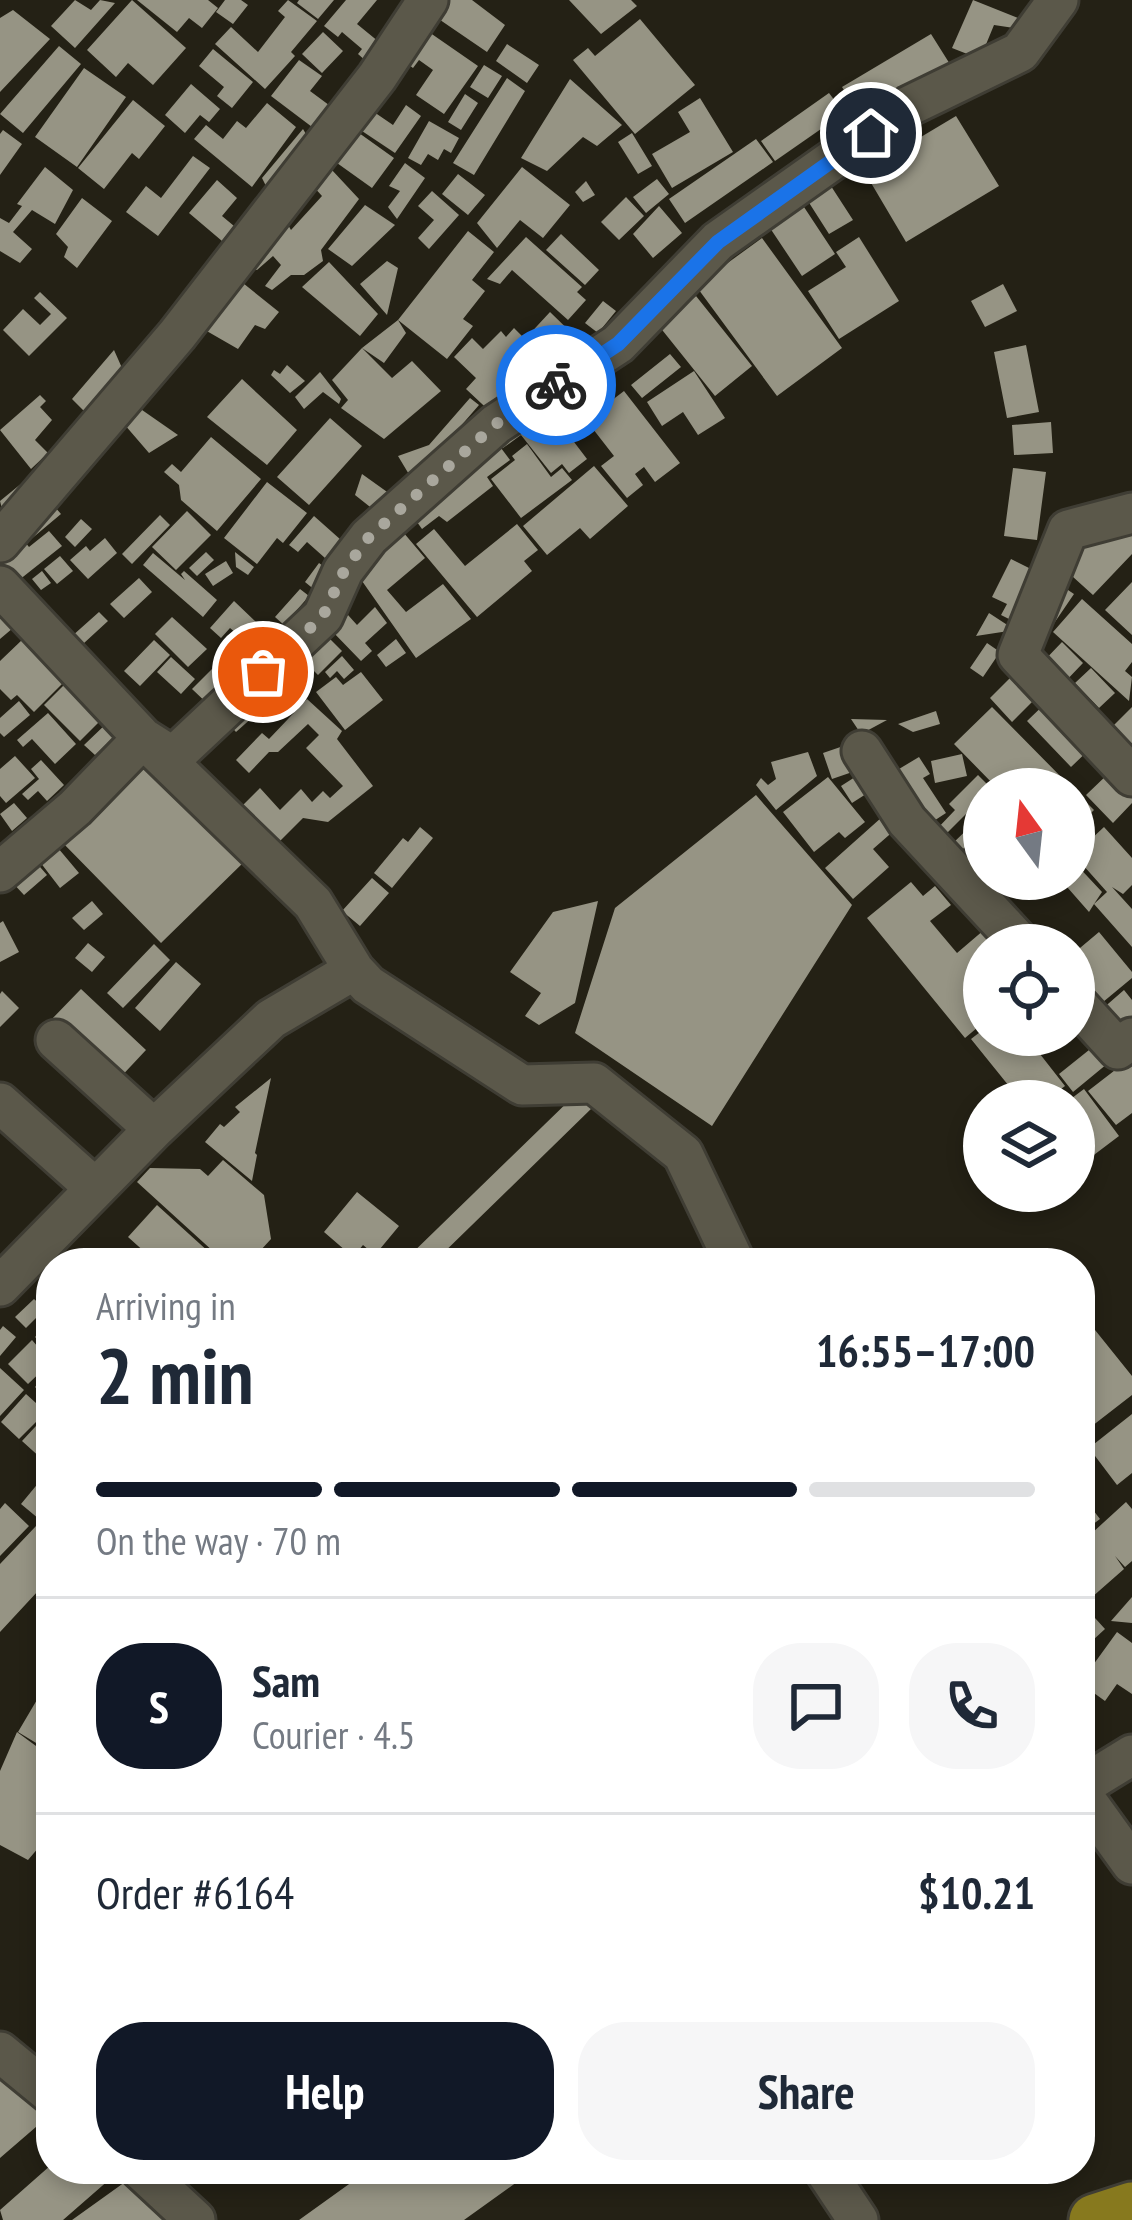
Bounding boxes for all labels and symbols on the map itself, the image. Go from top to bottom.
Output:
pin [820,82,922,184]
courier [496,325,616,445]
pin [212,621,314,723]
north arrow [963,768,1095,900]

